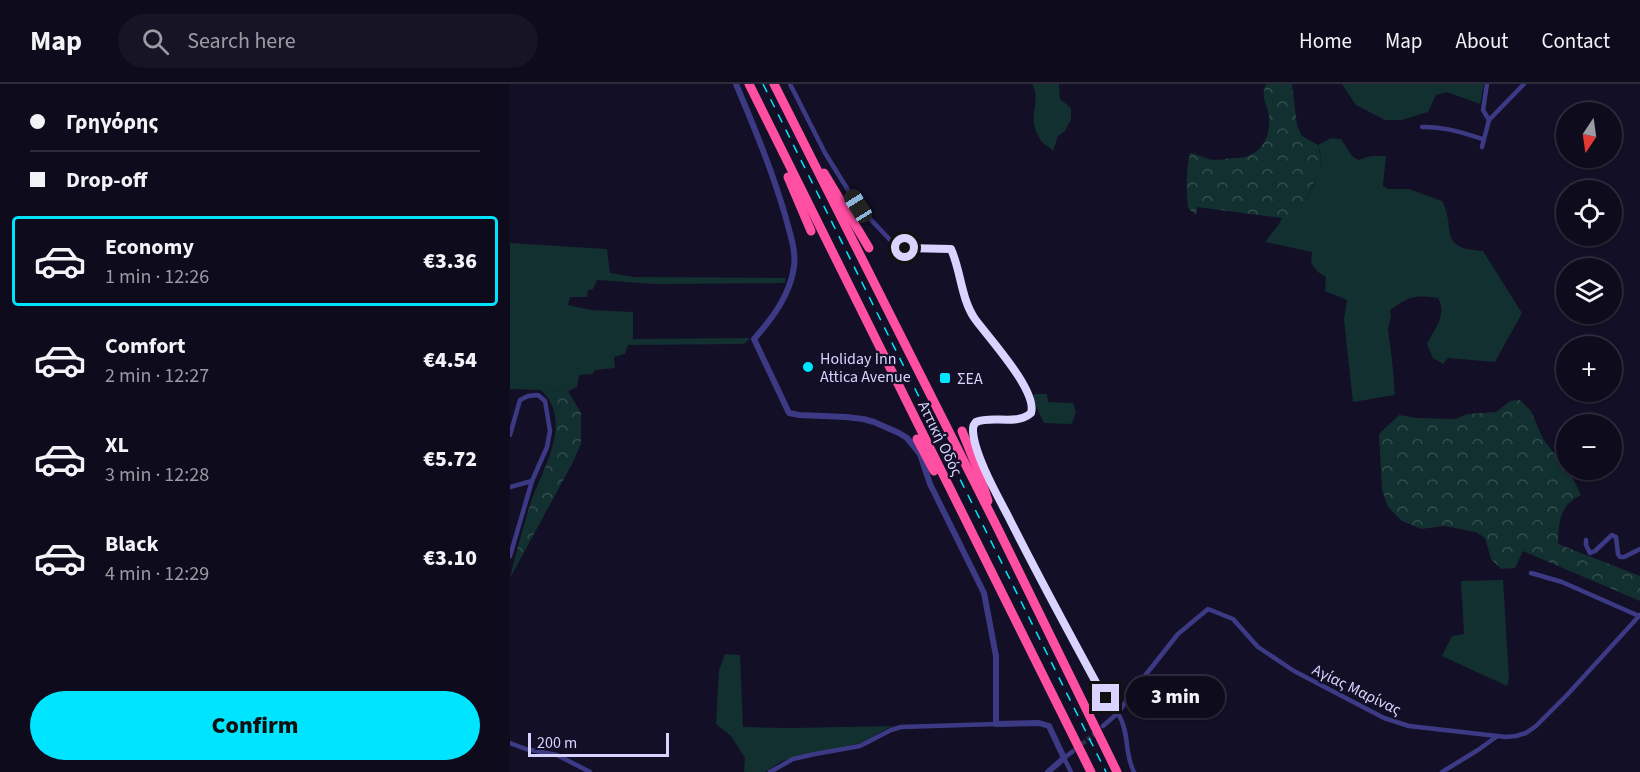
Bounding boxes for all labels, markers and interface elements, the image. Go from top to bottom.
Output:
search box [118,14,538,68]
text: Map [30,21,82,61]
icon: search [139,25,172,58]
text: Search here [187,25,296,57]
text: Home [1299,26,1352,56]
text: Map [1385,26,1423,56]
text: About [1456,26,1508,56]
text: Contact [1541,26,1610,56]
north arrow [1556,102,1622,168]
map controls [1556,102,1622,480]
text: Γρηγόρης [66,106,158,138]
text: Drop-off [66,164,147,196]
button: locate [1556,180,1622,246]
car [841,186,875,226]
text: Economy [105,231,194,263]
icon: car [33,234,87,288]
route start [891,234,918,261]
text: €3.36 [423,245,477,277]
button: layers [1556,258,1622,324]
text: 1 min · 12:26 [105,263,209,291]
text: Comfort [105,330,186,362]
icon: car [33,333,87,387]
button: + [1556,336,1622,402]
text: €4.54 [423,344,477,376]
place label: Holiday Inn Attica Avenue [820,348,911,388]
marker: Holiday Inn Attica Avenue [801,360,815,374]
text: 2 min · 12:27 [105,362,209,390]
place label: ΣΕΑ [957,368,983,390]
marker: ΣΕΑ [938,371,952,385]
street label: Αττική Οδός [912,397,968,480]
button: − [1556,414,1622,480]
text: XL [105,429,129,461]
icon: car [33,432,87,486]
text: €5.72 [423,443,477,475]
text: 3 min · 12:28 [105,461,209,489]
text: Black [105,528,159,560]
icon: car [33,531,87,585]
text: €3.10 [423,542,477,574]
text: 4 min · 12:29 [105,560,209,588]
street label: Αγίας Μαρίνας [1308,659,1405,721]
callout: 3 min [1127,677,1226,719]
text: 3 min [1151,683,1200,711]
route end [1092,684,1119,711]
button: Confirm [30,691,480,760]
scale bar [528,730,669,758]
text: 200 m [537,732,577,754]

